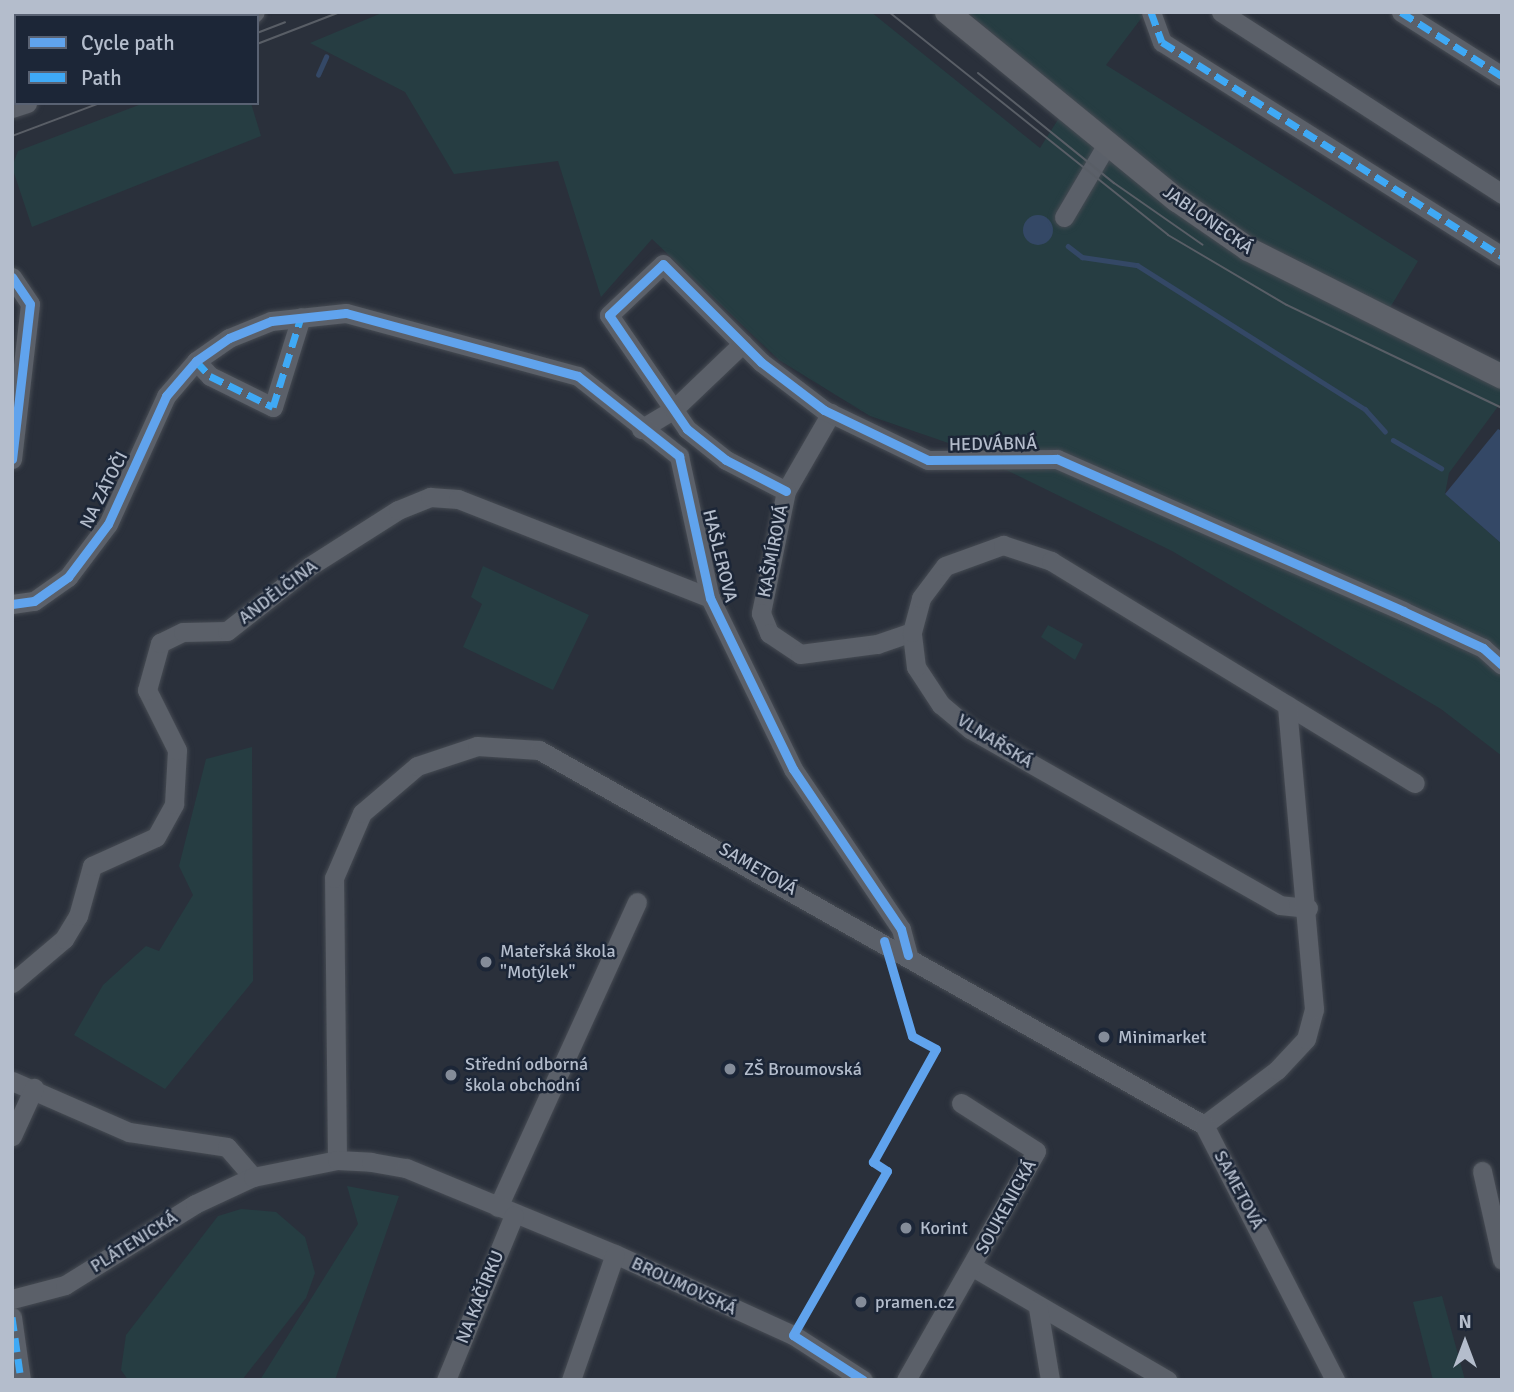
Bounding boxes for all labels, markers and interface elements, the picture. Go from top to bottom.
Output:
legend [14,14,259,105]
text: Cycle path [81,30,175,56]
text: Path [81,65,122,91]
street label: JABLONECKÁ [1159,181,1257,259]
street label: HEDVÁBNÁ [949,432,1037,456]
street label: NA ZÁTOČI [75,448,133,532]
street label: KAŠMÍROVÁ [753,503,793,599]
street label: HAŠLEROVA [698,507,742,605]
street label: ANDĚLČINA [234,555,322,629]
street label: VLNAŘSKÁ [953,709,1037,773]
street label: SAMETOVÁ [715,838,801,900]
place label: Mateřská škola "Motýlek" [500,941,616,984]
marker: Mateřská škola "Motýlek" [478,954,494,970]
place label: Minimarket [1118,1026,1206,1048]
marker: Minimarket [1096,1029,1112,1045]
place label: Střední odborná škola obchodní [465,1054,588,1096]
place label: ZŠ Broumovská [744,1058,862,1080]
marker: ZŠ Broumovská [722,1061,738,1077]
marker: Střední odborná škola obchodní [443,1067,459,1083]
street label: SAMETOVÁ [1209,1147,1269,1233]
street label: SOUKENICKÁ [971,1156,1041,1258]
street label: PLÁTENICKÁ [87,1207,181,1277]
place label: Korint [920,1217,968,1239]
marker: Korint [898,1220,914,1236]
street label: NA KAČÍRKU [452,1247,508,1347]
street label: BROUMOVSKÁ [628,1252,740,1320]
place label: pramen.cz [875,1291,955,1313]
marker: pramen.cz [853,1294,869,1310]
north arrow [1430,1308,1500,1378]
text: N [1458,1310,1472,1334]

